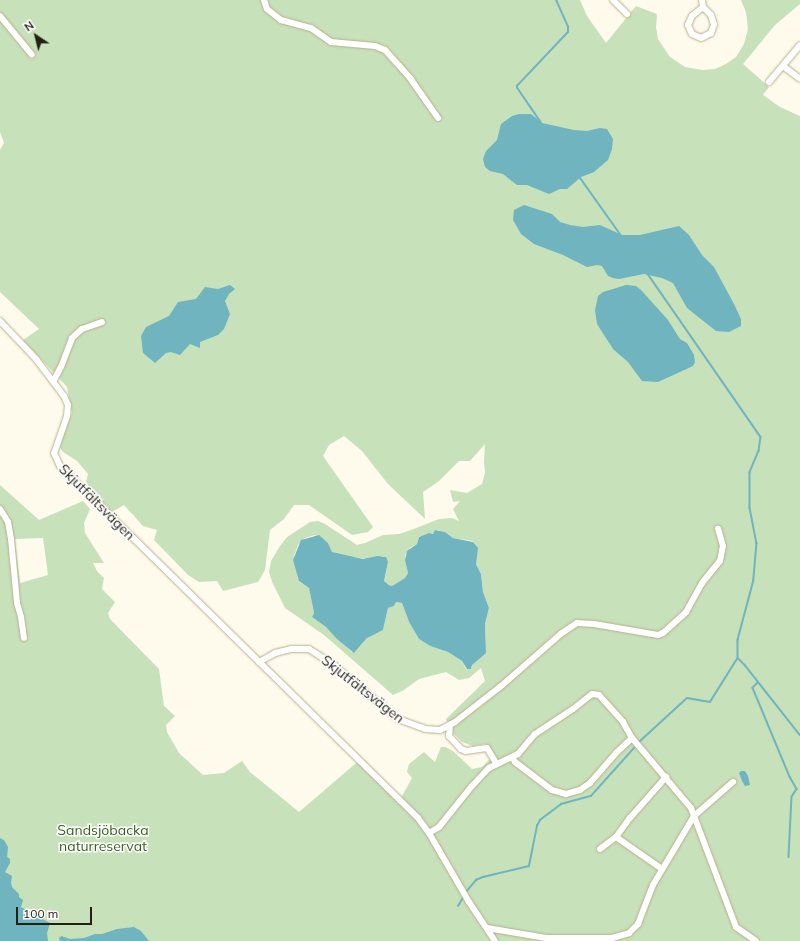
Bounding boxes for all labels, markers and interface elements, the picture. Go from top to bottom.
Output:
north arrow [16,16,56,56]
text: N [22,18,37,34]
street label: Skjutfältsvägen [56,461,138,543]
street label: Skjutfältsvägen [318,651,408,727]
park label: Sandsjöbacka naturreservat [57,822,149,854]
scale bar [18,899,94,925]
text: 100 m [23,906,58,921]

